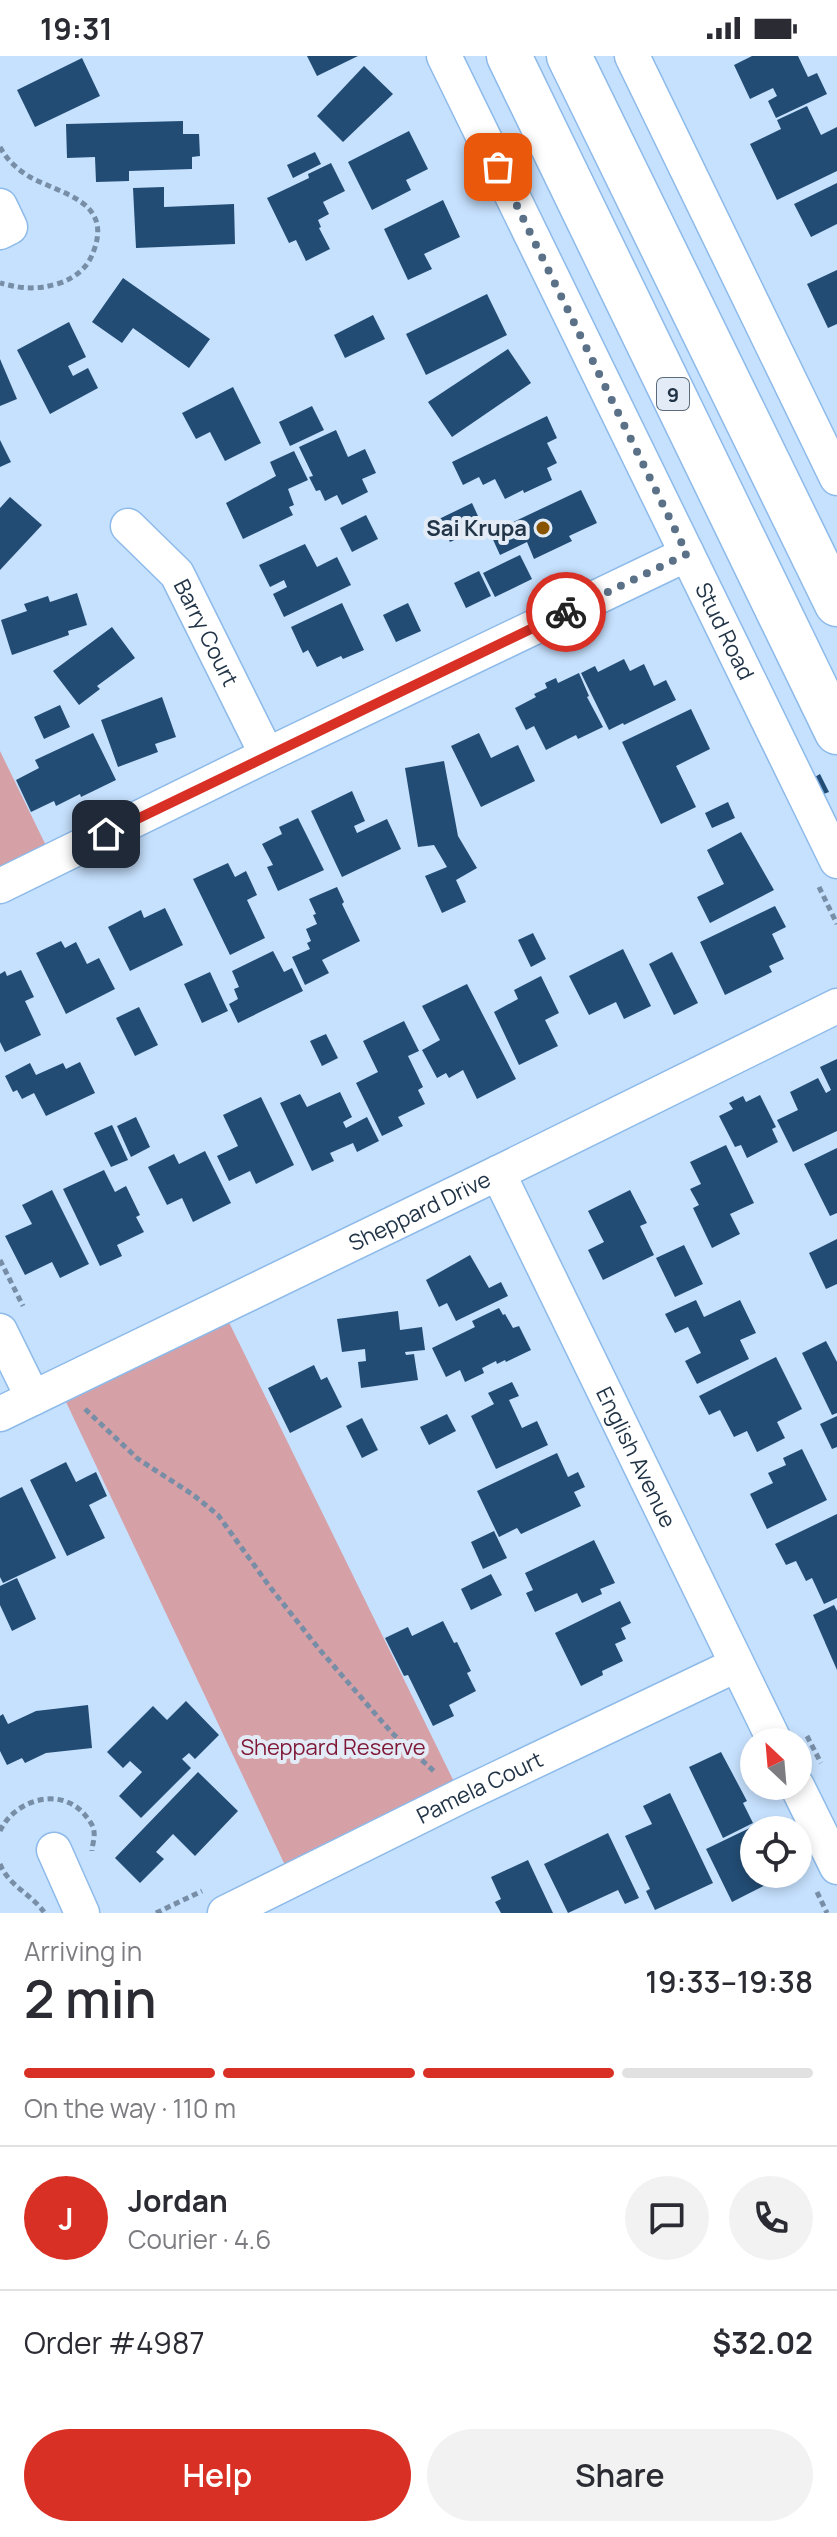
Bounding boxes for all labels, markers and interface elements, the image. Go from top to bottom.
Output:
text: 19:31 [40,8,113,49]
pin [464,133,532,201]
icon: bag [476,145,520,189]
road number: 9 [657,378,689,410]
place label: Sai Krupa [426,513,527,543]
marker: Sai Krupa [534,519,552,537]
courier [526,572,606,652]
street label: Barry Court [167,574,245,691]
street label: Stud Road [688,577,761,685]
icon: bike [544,590,588,634]
pin [72,800,140,868]
icon: home [84,812,128,856]
street label: Sheppard Drive [344,1164,495,1258]
street label: English Avenue [589,1382,683,1533]
north arrow [740,1728,812,1800]
map controls [740,1728,812,1888]
park label: Sheppard Reserve [240,1732,426,1762]
street label: Pamela Court [411,1744,548,1831]
button: locate [740,1816,812,1888]
text: Arriving in [24,1933,142,1969]
text: 19:33–19:38 [645,1961,813,2002]
text: 2 min [24,1963,157,2034]
text: On the way · 110 m [24,2090,236,2126]
button: chat [625,2176,709,2260]
button: phone [729,2176,813,2260]
text: Jordan [128,2180,228,2221]
text: J [58,2198,74,2239]
text: Courier · 4.6 [128,2221,271,2257]
text: Order #4987 [24,2322,204,2363]
text: $32.02 [712,2322,813,2363]
button: Help [24,2429,411,2521]
button: Share [427,2429,813,2521]

